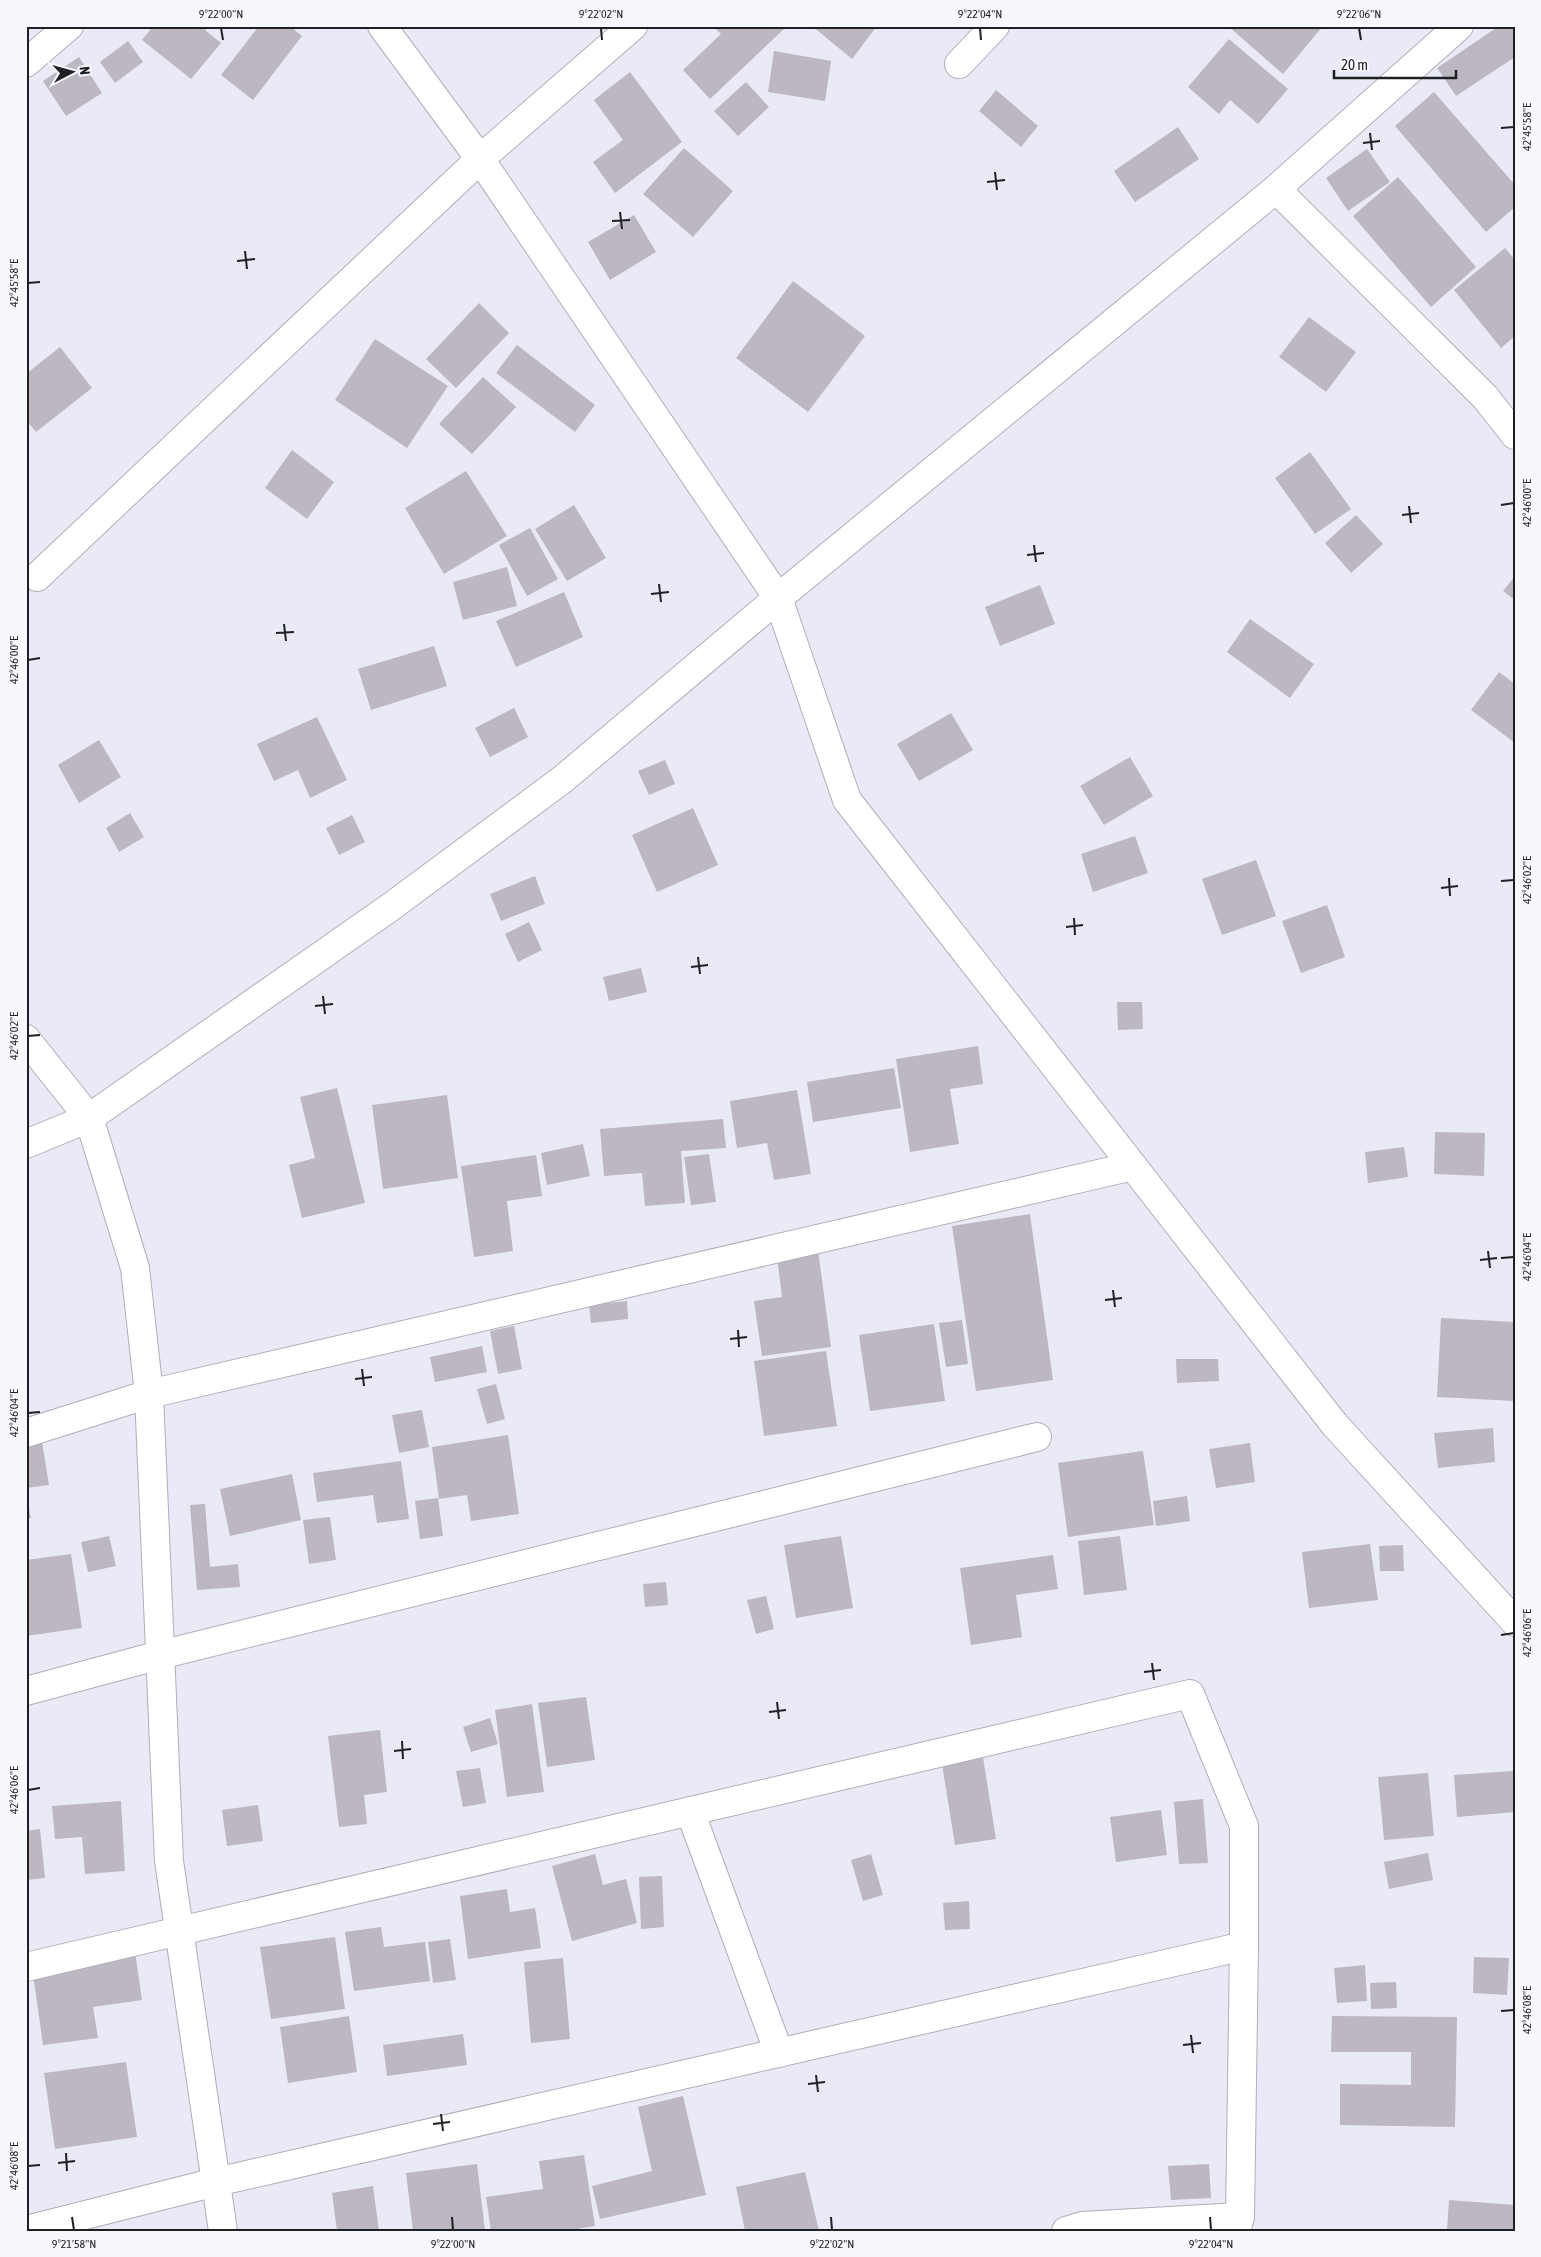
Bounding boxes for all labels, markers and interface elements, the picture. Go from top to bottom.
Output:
text: 9°22'00"N [199,7,243,21]
text: 9°22'02"N [579,7,623,21]
text: 9°22'04"N [958,7,1002,21]
text: 9°22'06"N [1337,7,1381,21]
north arrow [48,48,98,98]
scale bar [1334,48,1456,80]
text: 20 m [1341,56,1368,73]
text: N [77,66,93,76]
text: 42°45'58"E [1520,103,1534,151]
text: 42°45'58"E [7,259,21,307]
text: 42°46'00"E [1520,479,1534,527]
text: 42°46'00"E [7,636,21,684]
text: 42°46'02"E [1520,856,1534,904]
text: 42°46'02"E [7,1012,21,1060]
text: 42°46'04"E [1520,1233,1534,1281]
text: 42°46'04"E [7,1389,21,1437]
text: 42°46'06"E [1520,1609,1534,1657]
text: 42°46'06"E [7,1766,21,1814]
text: 42°46'08"E [1520,1986,1534,2034]
text: 42°46'08"E [7,2142,21,2190]
text: 9°21'58"N [52,2237,96,2251]
text: 9°22'00"N [431,2237,475,2251]
text: 9°22'02"N [810,2237,854,2251]
text: 9°22'04"N [1189,2237,1233,2251]

